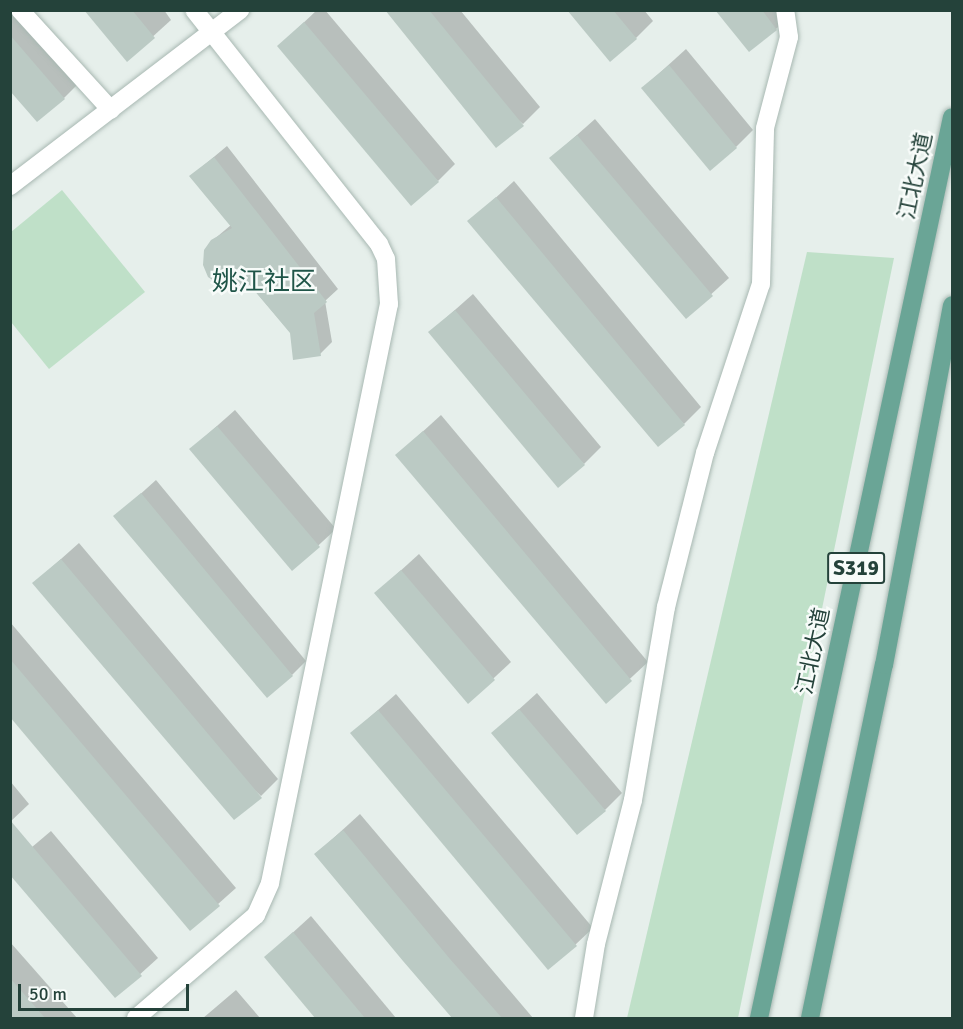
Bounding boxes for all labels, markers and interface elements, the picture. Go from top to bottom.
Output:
street label: 江北大道 [893,130,937,222]
district label: 姚江社区 [212,267,316,299]
road number: S319 [826,550,886,586]
street label: 江北大道 [791,605,835,697]
scale bar [21,972,192,1010]
text: 50 m [29,983,67,1005]

